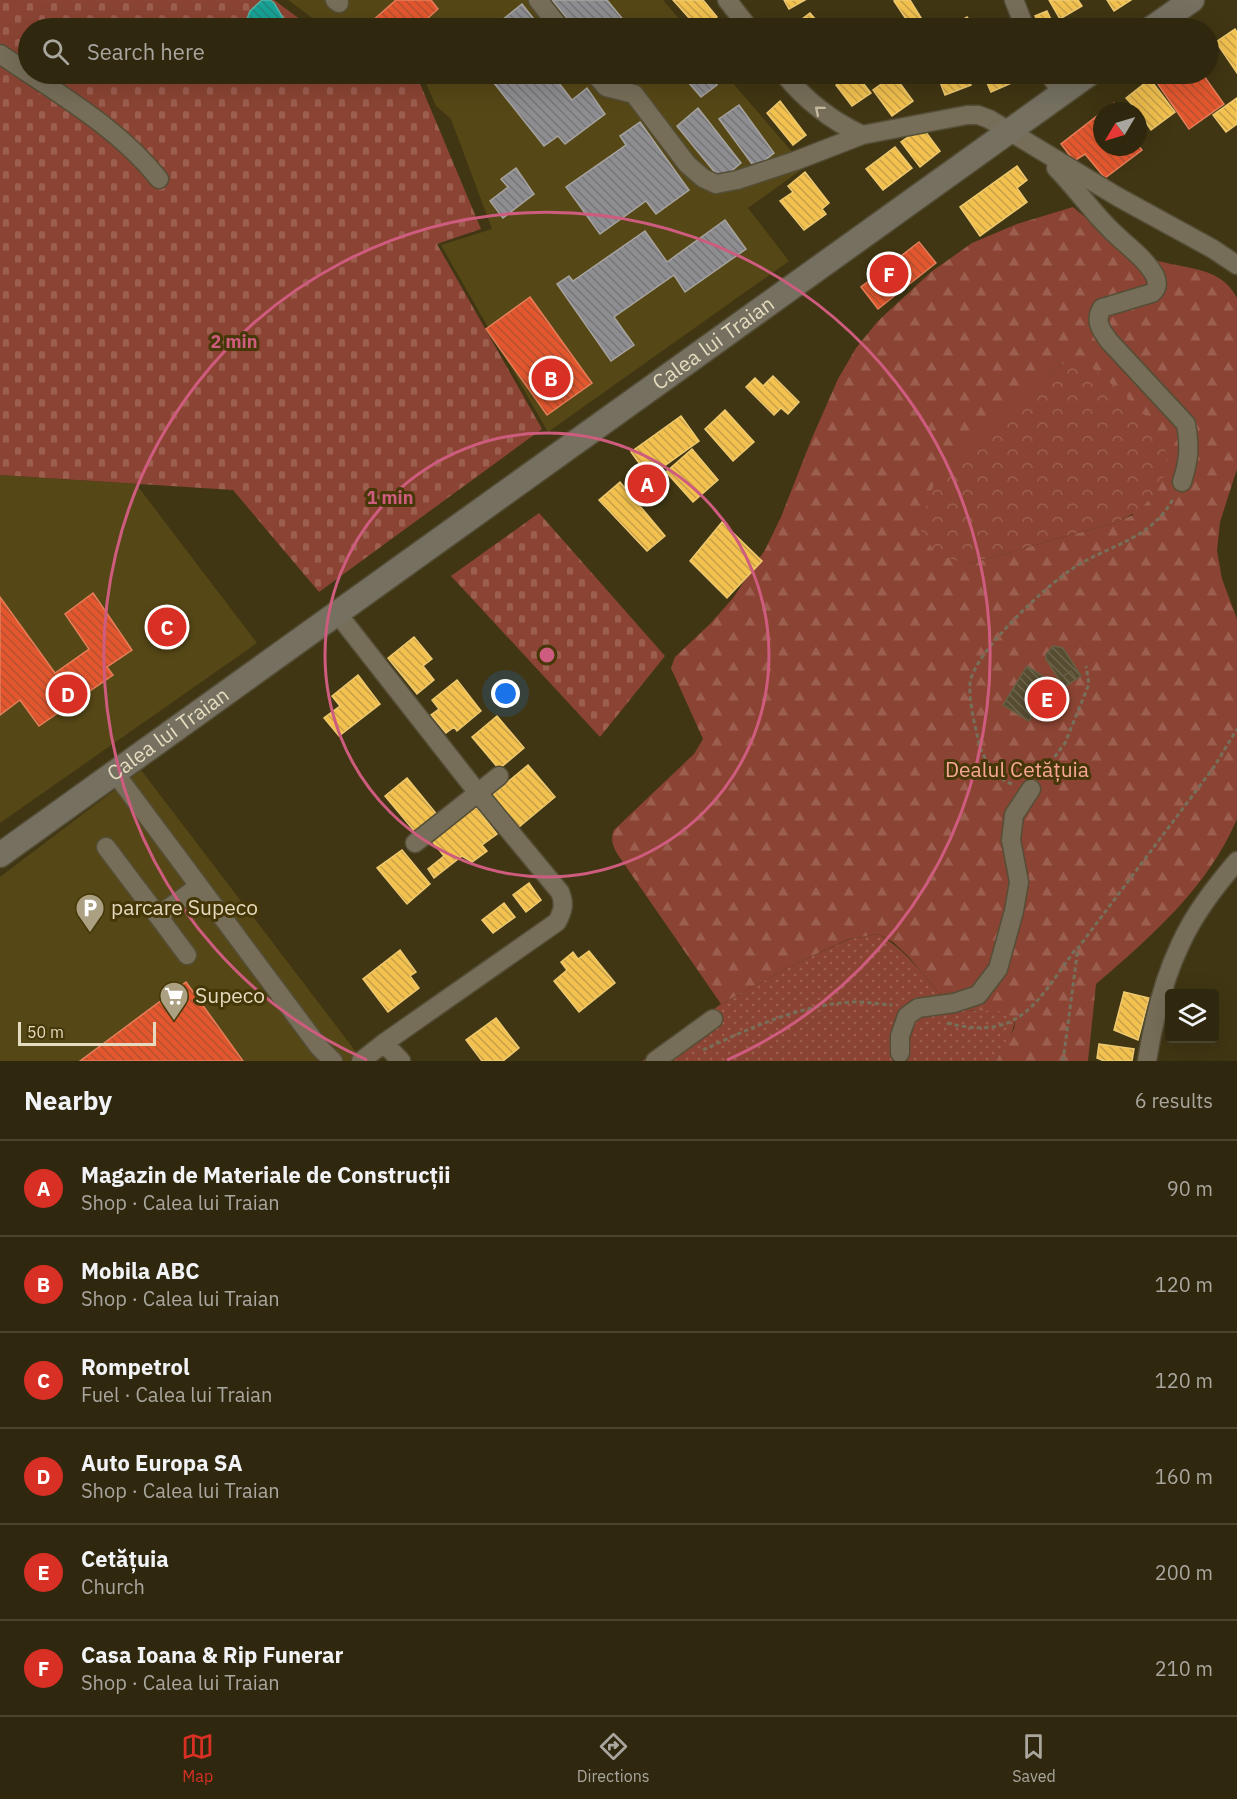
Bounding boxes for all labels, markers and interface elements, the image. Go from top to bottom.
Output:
search box [18,18,1219,84]
icon: search [39,35,72,68]
text: Search here [87,37,205,66]
north arrow [1093,102,1147,156]
one-way arrow [815,106,826,117]
pin: F [870,252,908,296]
street label: Calea lui Traian [646,289,780,396]
text: 2 min [210,330,258,353]
pin: B [532,356,570,400]
pin: A [628,462,666,506]
text: 1 min [366,486,414,509]
pin: C [148,604,186,650]
centre of rings [537,645,557,665]
pin: D [48,672,88,716]
pin: E [1028,676,1066,722]
your location [491,679,520,708]
street label: Calea lui Traian [101,680,234,787]
park label: Dealul Cetățuia [945,755,1089,783]
parking icon: parcare Supeco [74,892,106,934]
place label: parcare Supeco [111,893,258,921]
supermarket icon: Supeco [158,980,190,1022]
place label: Supeco [195,981,265,1009]
map controls [1165,989,1219,1043]
button: layers [1165,989,1219,1043]
scale bar [18,1019,156,1046]
text: 50 m [27,1022,64,1042]
text: Nearby [24,1083,112,1117]
text: 6 results [1135,1087,1213,1114]
text: Magazin de Materiale de Construcții [81,1160,451,1189]
text: A [37,1175,50,1202]
text: 90 m [1167,1175,1213,1202]
text: Shop · Calea lui Traian [81,1189,280,1216]
text: Mobila ABC [81,1256,200,1285]
text: B [37,1271,50,1298]
text: 120 m [1155,1271,1213,1298]
text: Shop · Calea lui Traian [81,1285,280,1312]
text: Rompetrol [81,1352,190,1381]
text: C [37,1367,50,1394]
text: 120 m [1155,1367,1213,1394]
text: Fuel · Calea lui Traian [81,1381,272,1408]
text: Auto Europa SA [81,1448,243,1477]
text: D [37,1463,50,1490]
text: 160 m [1155,1463,1213,1490]
text: Shop · Calea lui Traian [81,1477,280,1504]
text: Cetățuia [81,1544,169,1573]
text: E [37,1559,50,1586]
text: 200 m [1155,1559,1213,1586]
text: Church [81,1573,145,1600]
text: Casa Ioana & Rip Funerar [81,1640,343,1669]
text: F [38,1655,49,1682]
text: 210 m [1155,1655,1213,1682]
text: Shop · Calea lui Traian [81,1669,280,1696]
tab: Map [181,1730,214,1786]
tab: Directions [577,1730,650,1786]
tab: Saved [1012,1730,1056,1786]

